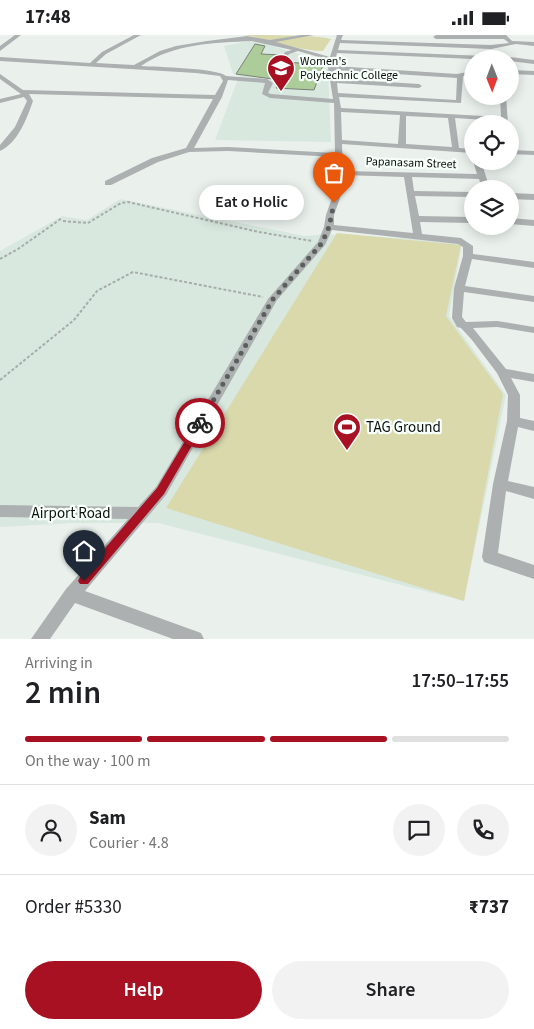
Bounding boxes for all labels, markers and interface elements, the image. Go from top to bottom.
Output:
text: 17:48 [25,4,71,31]
north arrow [464,50,519,105]
map controls [464,50,519,235]
school or university icon: Women's Polytechnic College [266,53,296,92]
place label: Women's Polytechnic College [300,53,398,84]
button: locate [464,115,519,170]
pin [313,152,355,203]
street label: Papanasam Street [365,153,457,173]
icon: bag [320,159,348,187]
button: layers [464,180,519,235]
callout: Eat o Holic [199,185,304,221]
text: Eat o Holic [215,191,288,213]
courier [175,398,225,448]
icon: bike [186,409,214,437]
sports icon: TAG Ground [332,412,362,451]
place label: TAG Ground [366,417,441,438]
street label: Airport Road [32,503,110,524]
pin [63,530,105,581]
icon: home [70,537,98,565]
text: Arriving in [25,652,93,674]
text: 17:50–17:55 [411,668,509,695]
text: 2 min [25,670,101,716]
text: On the way · 100 m [25,750,150,772]
button: person [25,804,77,856]
button: chat [393,804,445,856]
button: phone [457,804,509,856]
text: Sam [89,805,126,832]
text: Courier · 4.8 [89,832,169,854]
text: Order #5330 [25,894,122,921]
text: ₹737 [469,894,509,921]
button: Help [25,961,262,1019]
button: Share [272,961,509,1019]

